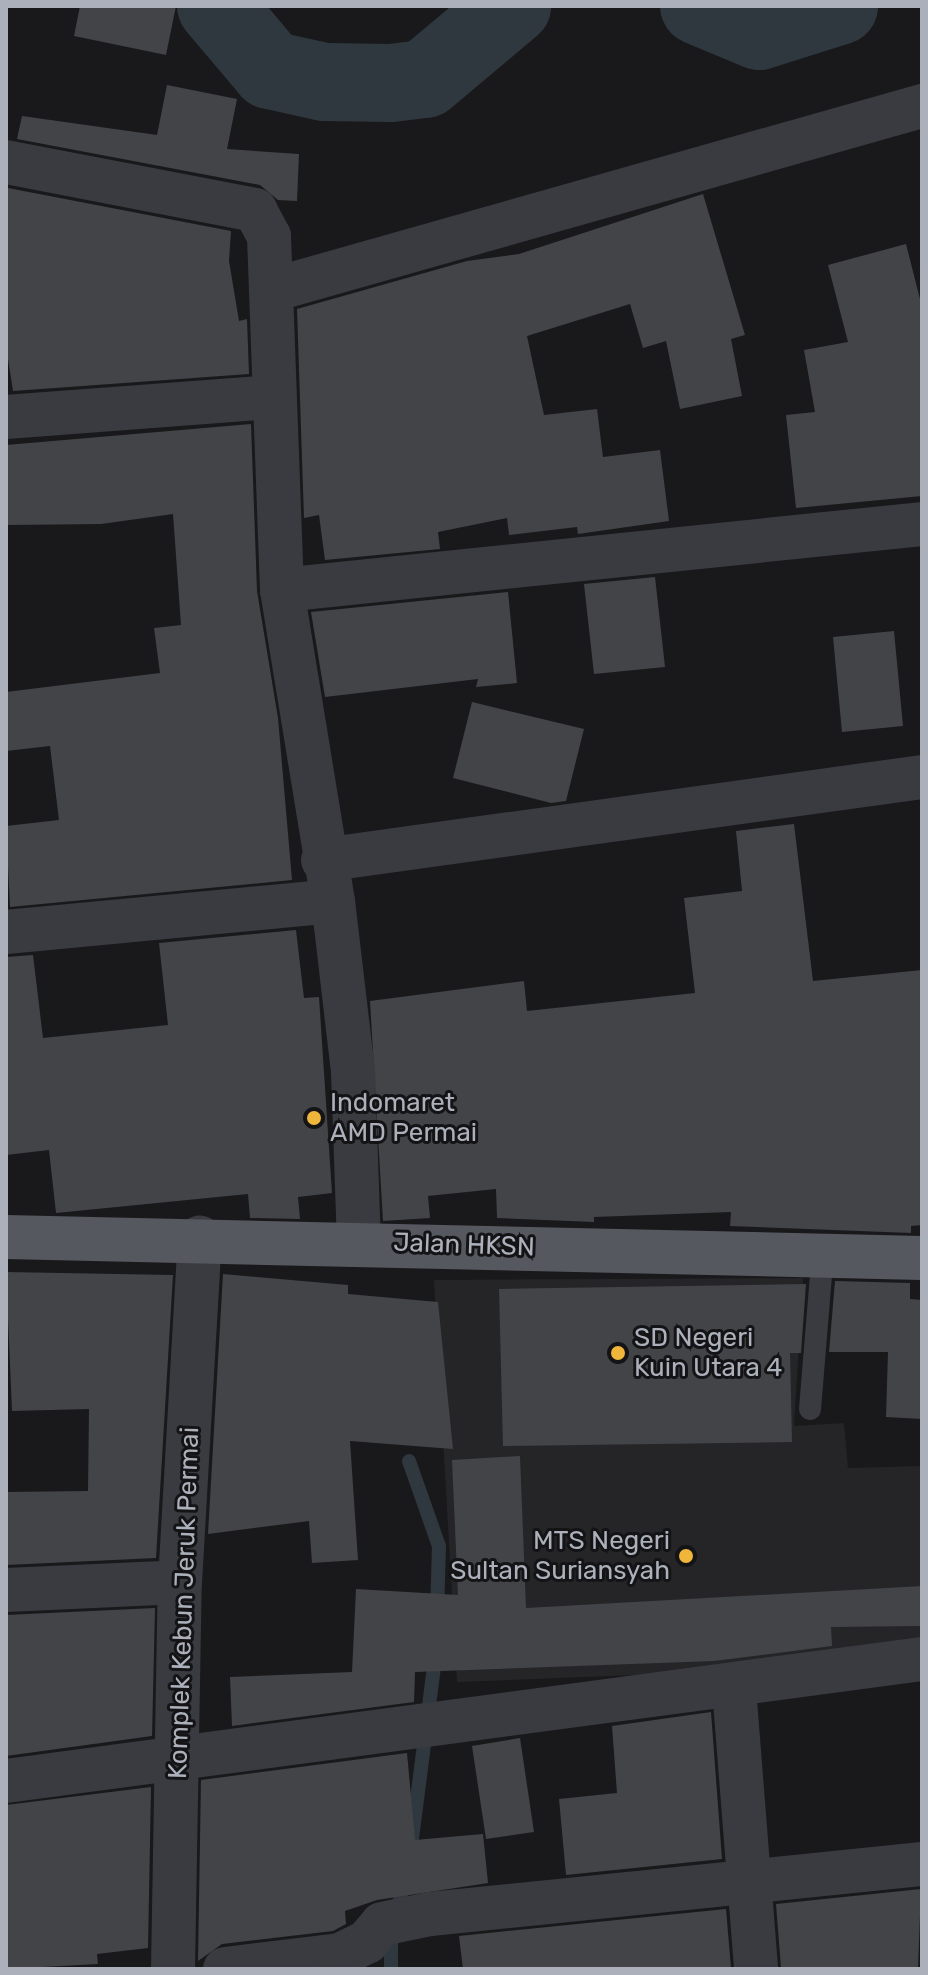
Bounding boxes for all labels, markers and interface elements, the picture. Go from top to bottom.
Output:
place label: Indomaret AMD Permai [330,1087,477,1148]
marker: Indomaret AMD Permai [305,1109,323,1127]
street label: Jalan HKSN [393,1227,535,1263]
place label: SD Negeri Kuin Utara 4 [634,1322,782,1384]
marker: SD Negeri Kuin Utara 4 [609,1344,627,1362]
street label: Komplek Kebun Jeruk Permai [162,1426,206,1780]
place label: MTS Negeri Sultan Suriansyah [450,1525,670,1586]
marker: MTS Negeri Sultan Suriansyah [677,1547,695,1565]

